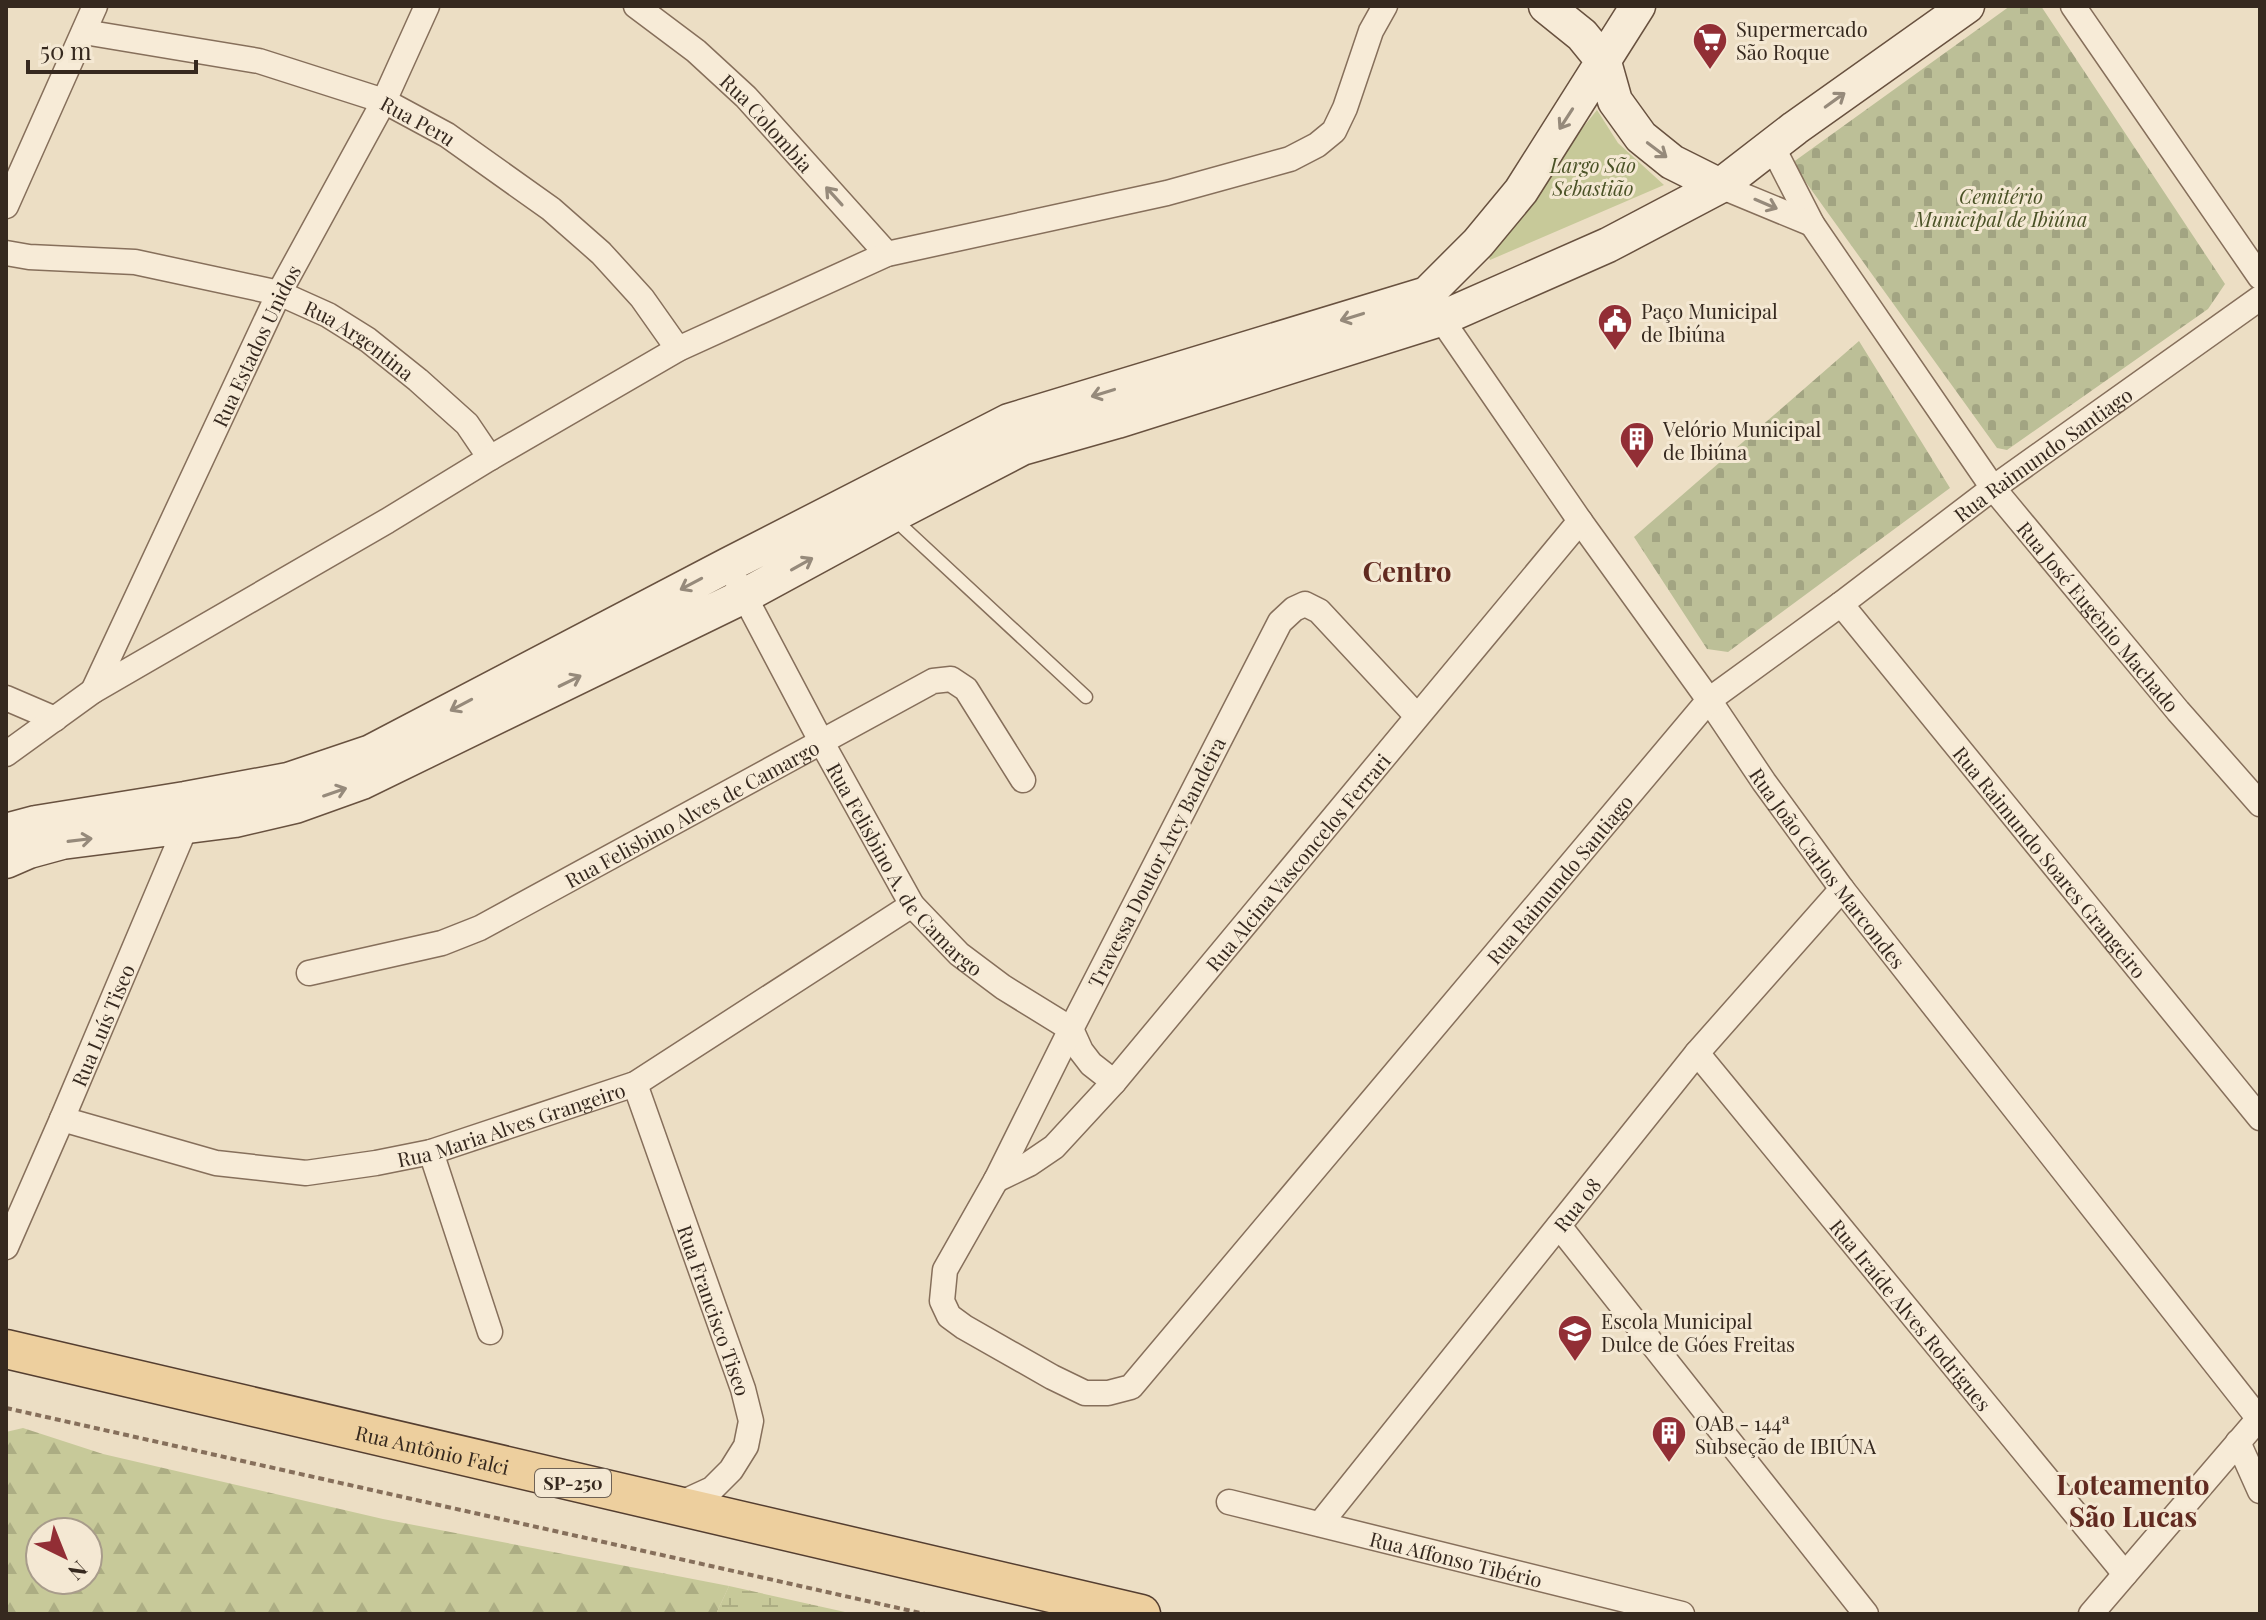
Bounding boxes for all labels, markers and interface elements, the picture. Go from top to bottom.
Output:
place label: Supermercado São Roque [1736,15,1868,65]
supermarket icon: Supermercado São Roque [1691,21,1729,71]
scale bar [28,24,196,74]
text: 50 m [40,34,92,66]
street label: Rua Colombia [715,67,820,177]
street label: Rua Peru [376,88,462,151]
one-way arrow [1824,92,1845,109]
one-way arrow [1558,107,1574,130]
one-way arrow [1646,142,1667,159]
park label: Largo São Sebastião [1549,151,1636,201]
park label: Cemitério Municipal de Ibiúna [1914,182,2087,232]
one-way arrow [826,187,844,207]
one-way arrow [1753,198,1778,213]
street label: Rua Estados Unidos [205,259,306,431]
street label: Rua Argentina [300,293,420,386]
place label: Paço Municipal de Ibiúna [1641,297,1778,347]
public building icon: Paço Municipal de Ibiúna [1596,302,1634,352]
one-way arrow [1340,311,1365,325]
street label: Rua Raimundo Santiago [1948,380,2137,527]
one-way arrow [1091,386,1117,401]
place label: Velório Municipal de Ibiúna [1662,415,1821,465]
building icon: Velório Municipal de Ibiúna [1618,420,1656,470]
street label: Rua José Eugênio Machado [2012,515,2186,717]
district label: Centro [1362,552,1452,589]
one-way arrow [790,556,814,572]
one-way arrow [679,577,703,593]
one-way arrow [558,673,582,688]
one-way arrow [449,698,473,714]
street label: Rua Felisbino Alves de Camargo [560,732,823,893]
street label: Travessa Doutor Arcy Bandeira [1081,732,1231,992]
street label: Rua Raimundo Soares Grangeiro [1948,740,2153,983]
street label: Rua Alcina Vasconcelos Ferrari [1199,747,1396,976]
street label: Rua Felisbino A. de Camargo [822,757,989,981]
street label: Rua João Carlos Marcondes [1744,762,1912,973]
one-way arrow [322,783,347,798]
street label: Rua Raimundo Santiago [1480,788,1638,969]
one-way arrow [66,832,93,847]
street label: Rua Luís Tiseo [64,959,140,1090]
street label: Rua Maria Alves Grangeiro [395,1075,628,1172]
street label: Rua 08 [1546,1171,1606,1236]
street label: Rua Iraíde Alves Rodrigues [1825,1213,1998,1416]
street label: Rua Francisco Tiseo [672,1221,758,1398]
place label: Escola Municipal Dulce de Góes Freitas [1601,1307,1795,1357]
school or university icon: Escola Municipal Dulce de Góes Freitas [1556,1313,1594,1363]
place label: OAB - 144ª Subseção de IBIÚNA [1695,1409,1877,1459]
building icon: OAB - 144ª Subseção de IBIÚNA [1650,1414,1688,1464]
street label: Rua Antônio Falci [353,1418,512,1480]
district label: Loteamento São Lucas [2056,1465,2210,1534]
road number: SP-250 [535,1469,611,1497]
north arrow [24,1516,104,1596]
street label: Rua Affonso Tibério [1367,1524,1545,1592]
text: N [62,1555,94,1588]

